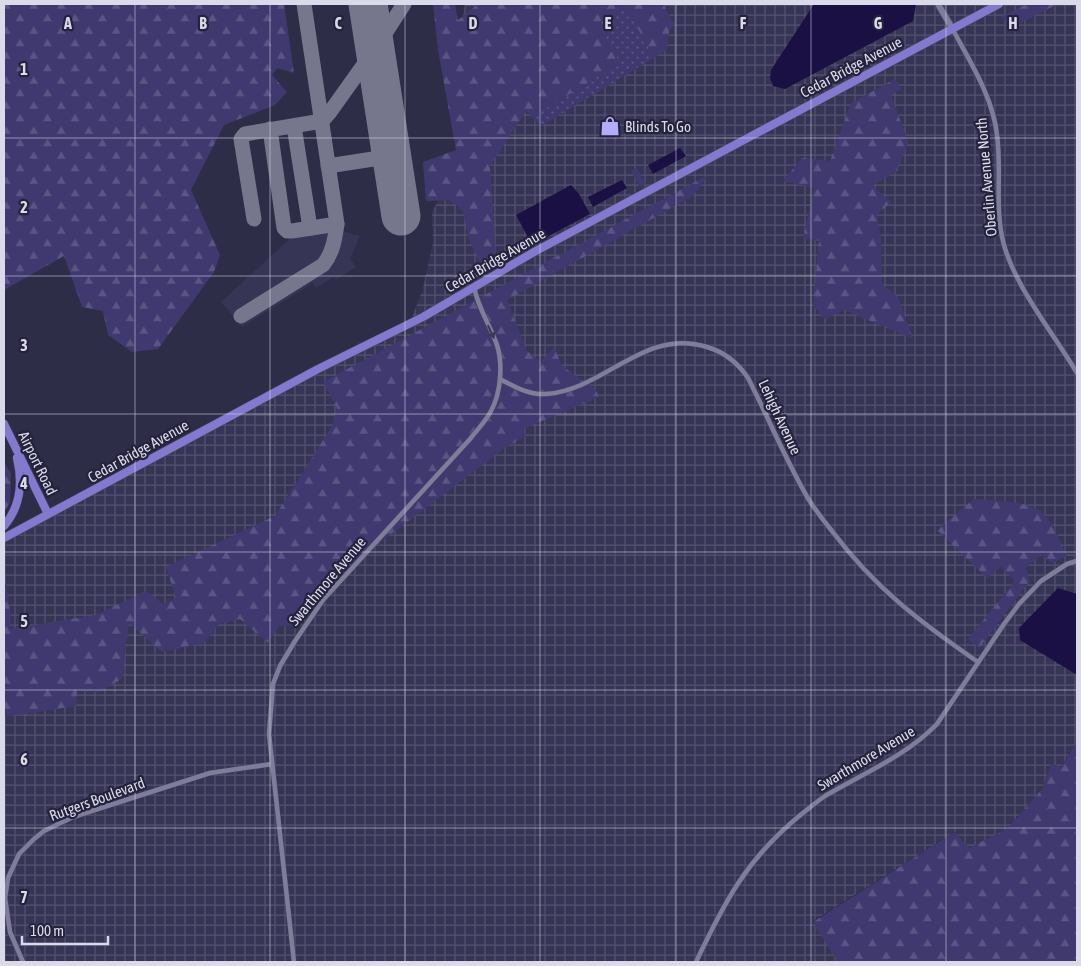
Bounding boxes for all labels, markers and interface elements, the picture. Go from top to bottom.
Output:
text: A [63,14,72,32]
text: B [199,14,207,32]
text: C [334,14,342,32]
text: D [469,14,478,32]
text: E [605,14,612,32]
text: F [740,14,747,32]
text: G [874,14,883,32]
text: H [1008,14,1018,32]
street label: Cedar Bridge Avenue [797,33,905,101]
text: 1 [20,60,28,78]
shop icon: Blinds To Go [599,115,621,137]
street label: Oberlin Avenue North [972,117,1000,237]
place label: Blinds To Go [625,118,691,135]
text: 2 [20,198,28,216]
street label: Cedar Bridge Avenue [442,224,548,296]
one-way arrow [487,325,495,339]
text: 3 [20,336,28,354]
street label: Lehigh Avenue [755,377,805,457]
street label: Cedar Bridge Avenue [85,416,192,486]
street label: Airport Road [15,428,61,498]
text: 4 [19,474,28,492]
street label: Swarthmore Avenue [285,533,369,629]
text: 5 [20,612,28,630]
street label: Swarthmore Avenue [814,722,918,794]
text: 6 [20,750,28,768]
street label: Rutgers Boulevard [47,774,147,824]
text: 7 [20,888,28,906]
scale bar [22,914,109,946]
text: 100 m [30,922,64,939]

